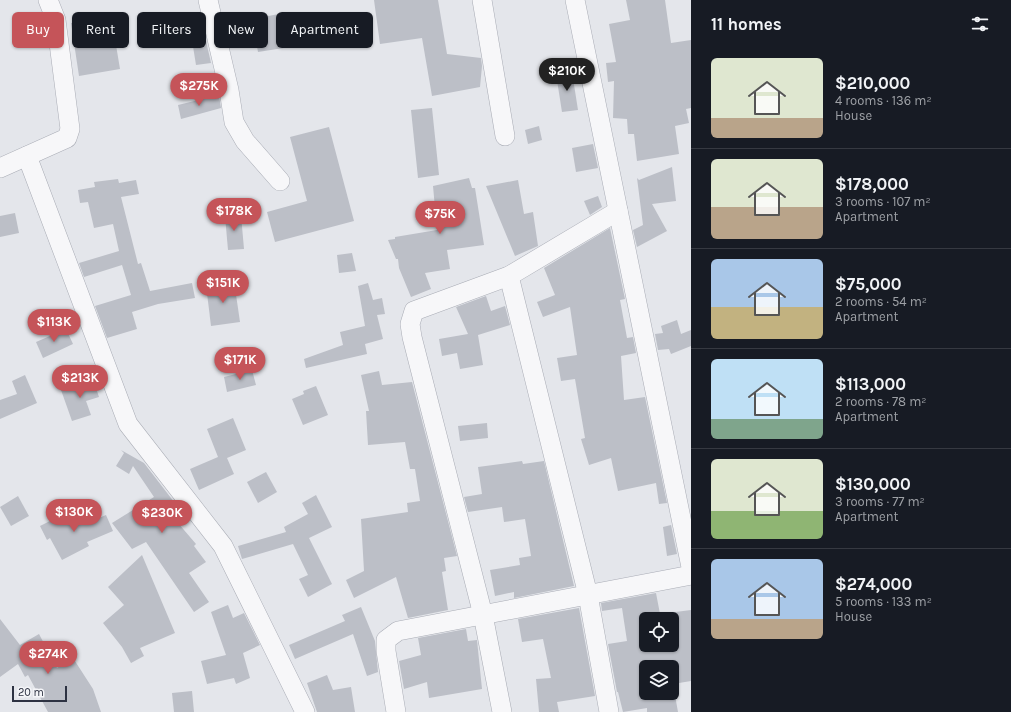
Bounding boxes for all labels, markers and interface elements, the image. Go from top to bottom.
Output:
chip: Buy [12,12,64,48]
chip: Rent [72,12,129,48]
chip: Filters [137,12,206,48]
chip: New [214,12,268,48]
chip: Apartment [276,12,373,48]
icon: filters [969,13,991,35]
text: 11 homes [711,14,782,34]
pin: $210K [539,58,595,92]
text: $210K [548,63,586,78]
pin: $275K [171,73,227,107]
text: $210,000 [835,73,910,93]
icon: home [743,74,791,122]
text: $275K [179,78,219,93]
text: 4 rooms · 136 m² [835,93,932,108]
text: House [835,108,872,123]
text: $178,000 [835,174,909,194]
icon: home [743,175,791,223]
text: 3 rooms · 107 m² [835,194,931,209]
pin: $178K [206,198,262,232]
pin: $75K [416,201,464,235]
text: $178K [216,203,252,218]
text: $75K [424,206,456,221]
text: Apartment [835,209,898,224]
pin: $151K [195,270,251,304]
text: $75,000 [835,274,902,294]
text: $151K [206,275,240,290]
icon: home [743,275,791,323]
text: 2 rooms · 54 m² [835,294,927,309]
pin: $113K [26,309,82,343]
text: Apartment [835,309,898,324]
text: $113K [37,314,71,329]
pin: $171K [212,347,268,381]
text: $171K [223,352,257,367]
pin: $213K [52,365,108,399]
text: $213K [61,370,99,385]
text: $113,000 [835,374,906,394]
icon: home [743,375,791,423]
text: 2 rooms · 78 m² [835,394,927,409]
text: Apartment [835,409,898,424]
text: $130,000 [835,474,911,494]
icon: home [743,475,791,523]
text: 3 rooms · 77 m² [835,494,925,509]
pin: $130K [46,499,102,533]
pin: $230K [134,500,190,534]
text: $130K [55,504,93,519]
text: $230K [141,505,183,520]
text: Apartment [835,509,898,524]
text: $274,000 [835,574,912,594]
icon: home [743,575,791,623]
text: 5 rooms · 133 m² [835,594,932,609]
text: House [835,609,872,624]
map controls [639,612,679,700]
button: locate [639,612,679,652]
pin: $274K [20,641,76,675]
text: $274K [28,646,68,661]
button: layers [639,660,679,700]
scale bar [12,684,67,703]
text: 20 m [18,686,44,699]

